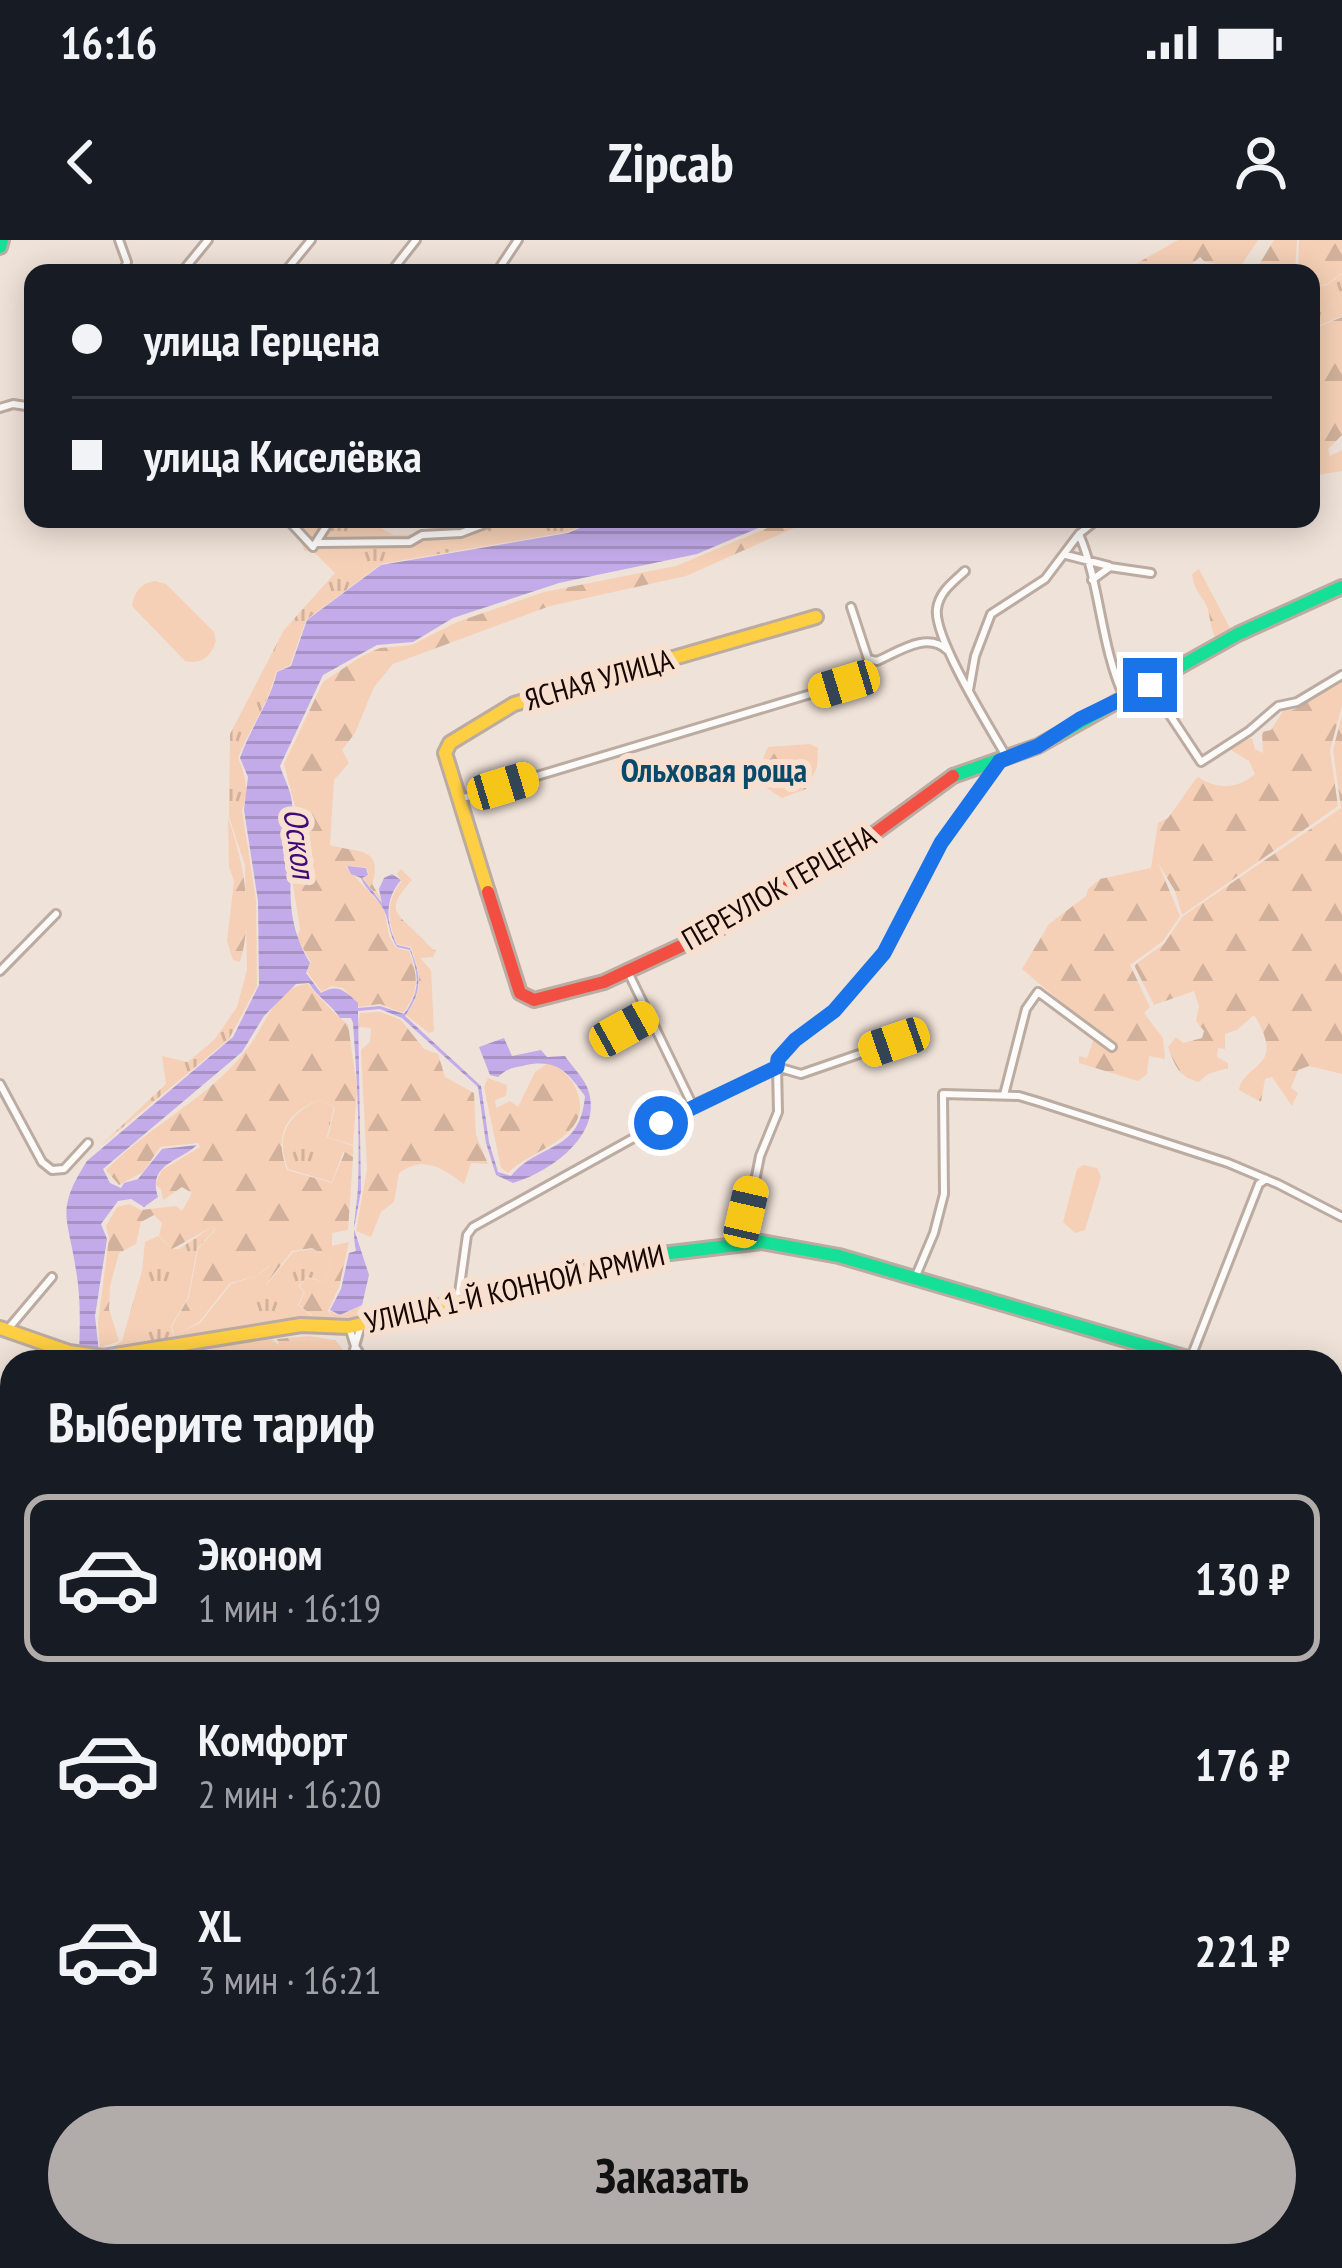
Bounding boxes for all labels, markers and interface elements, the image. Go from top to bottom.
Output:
text: 16:16 [60,13,157,71]
text: Zipcab [608,127,734,197]
icon: back [48,129,114,195]
icon: person [1228,129,1294,195]
text: улица Герцена [144,310,380,368]
text: улица Киселёвка [144,426,422,484]
street label: ЯСНАЯ УЛИЦА [520,639,678,718]
car [804,656,884,712]
route end [1123,658,1177,712]
district label: Ольховая роща [621,748,807,791]
car [463,758,543,814]
water label: Оскол [274,805,327,883]
street label: ПЕРЕУЛОК ГЕРЦЕНА [674,815,883,958]
car [584,996,664,1062]
car [854,1013,934,1071]
route start [634,1096,688,1150]
car [720,1173,772,1251]
street label: УЛИЦА 1-Й КОННОЙ АРМИИ [361,1234,668,1341]
text: Выберите тариф [48,1387,375,1457]
icon: car [54,1524,162,1632]
text: Эконом [198,1524,322,1582]
text: 130 ₽ [1195,1549,1290,1607]
text: 1 мин · 16:19 [198,1582,381,1633]
icon: car [54,1710,162,1818]
text: Комфорт [198,1710,347,1768]
text: 176 ₽ [1195,1735,1290,1793]
text: 2 мин · 16:20 [198,1768,381,1819]
icon: car [54,1896,162,2004]
text: XL [198,1896,241,1954]
text: 221 ₽ [1195,1921,1290,1979]
text: 3 мин · 16:21 [198,1954,381,2005]
button: Заказать [48,2106,1296,2244]

